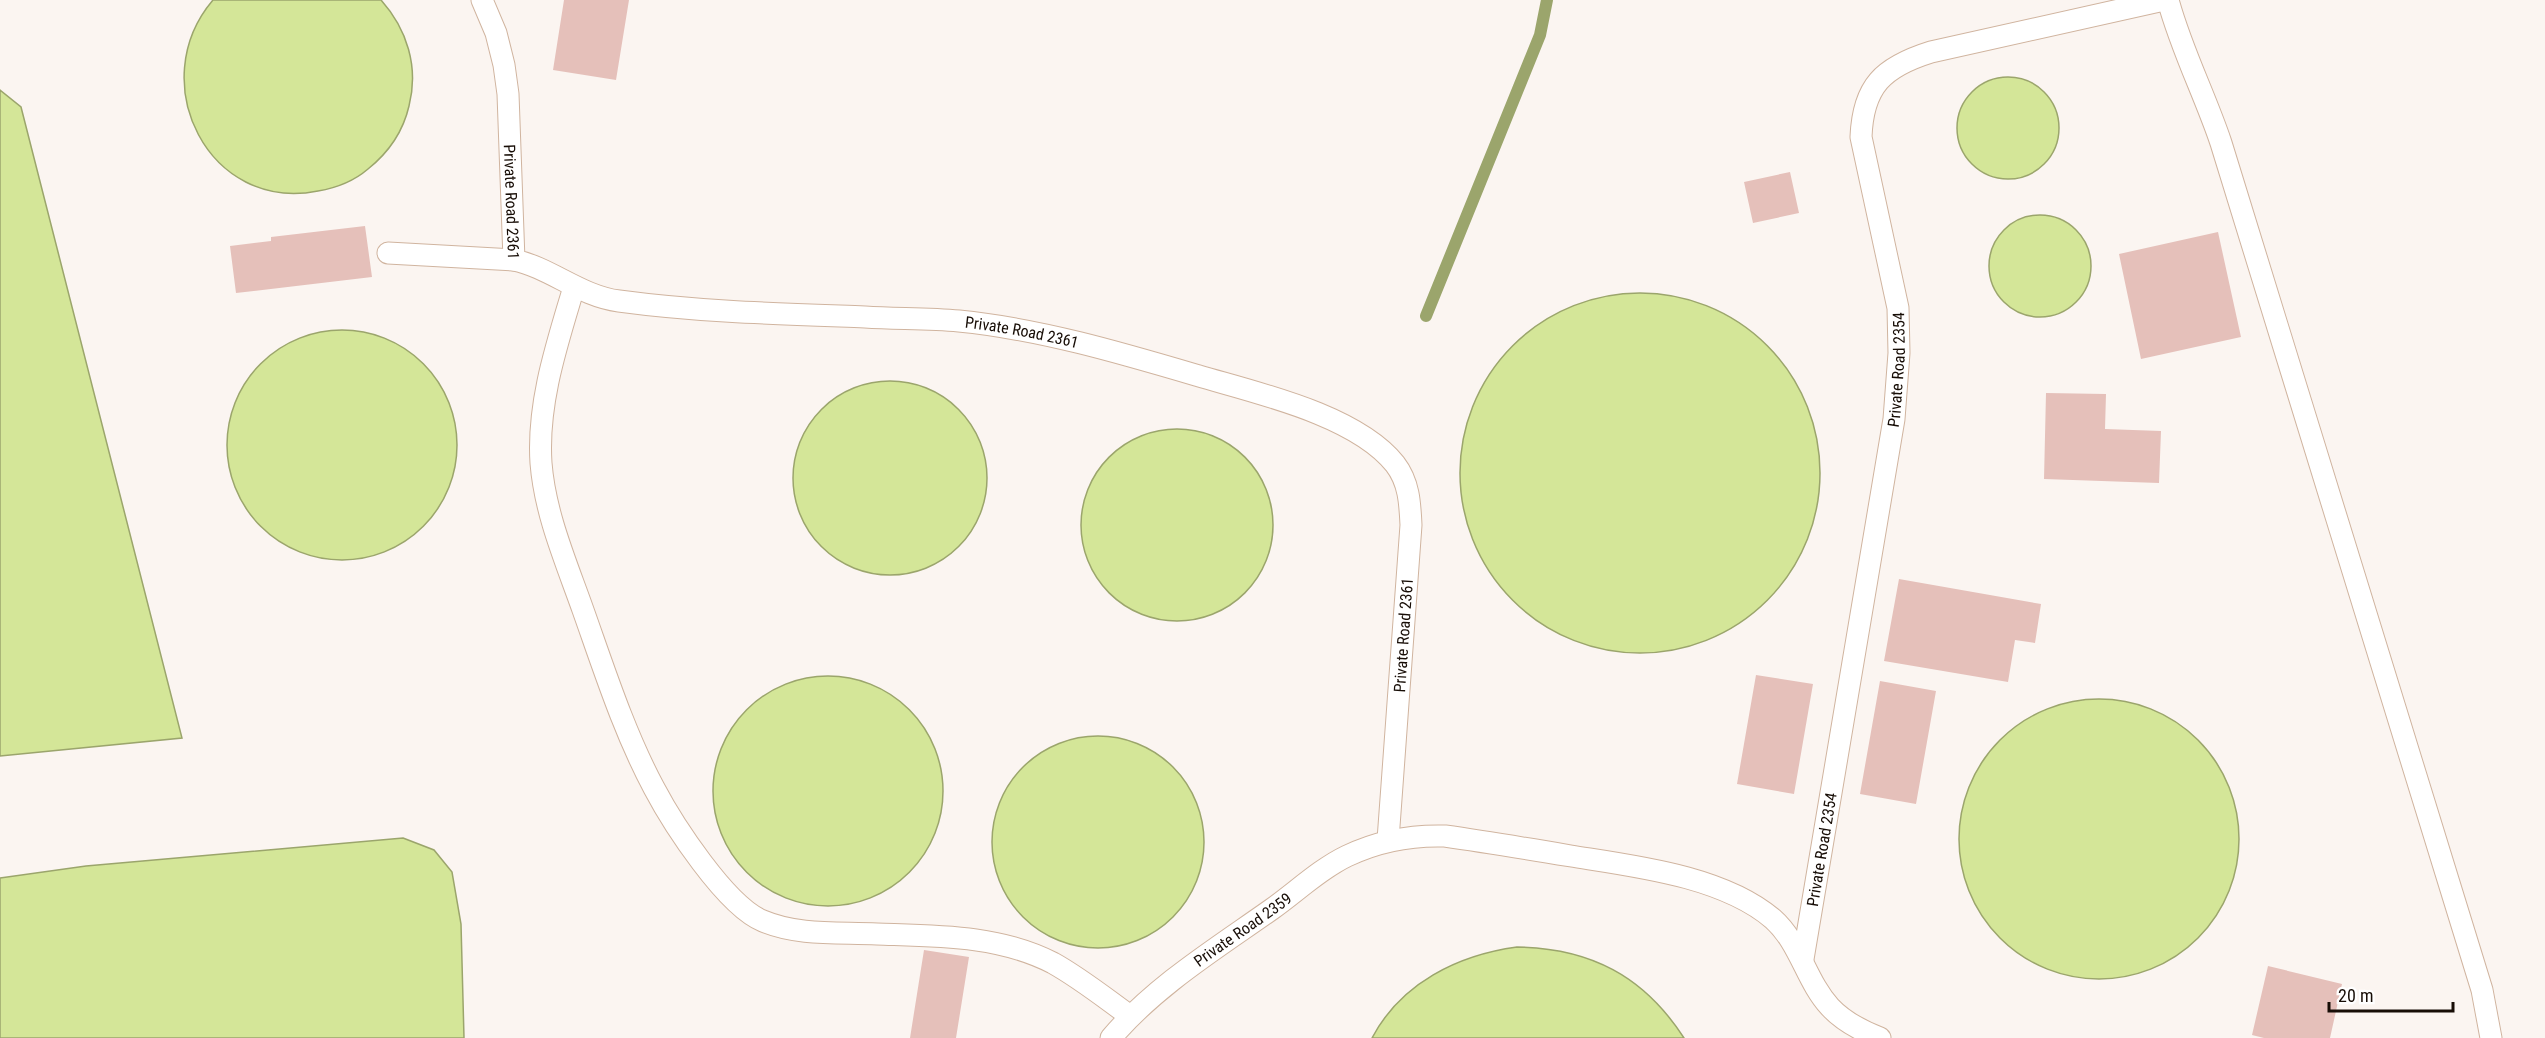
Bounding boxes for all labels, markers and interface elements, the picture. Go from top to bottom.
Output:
street label: Private Road 2361 [500,144,523,260]
street label: Private Road 2354 [1884,312,1909,429]
street label: Private Road 2361 [964,313,1081,352]
street label: Private Road 2361 [1390,577,1417,693]
street label: Private Road 2354 [1803,791,1841,908]
street label: Private Road 2359 [1190,889,1295,971]
scale bar [2329,975,2454,1013]
text: 20 m [2338,985,2373,1006]

